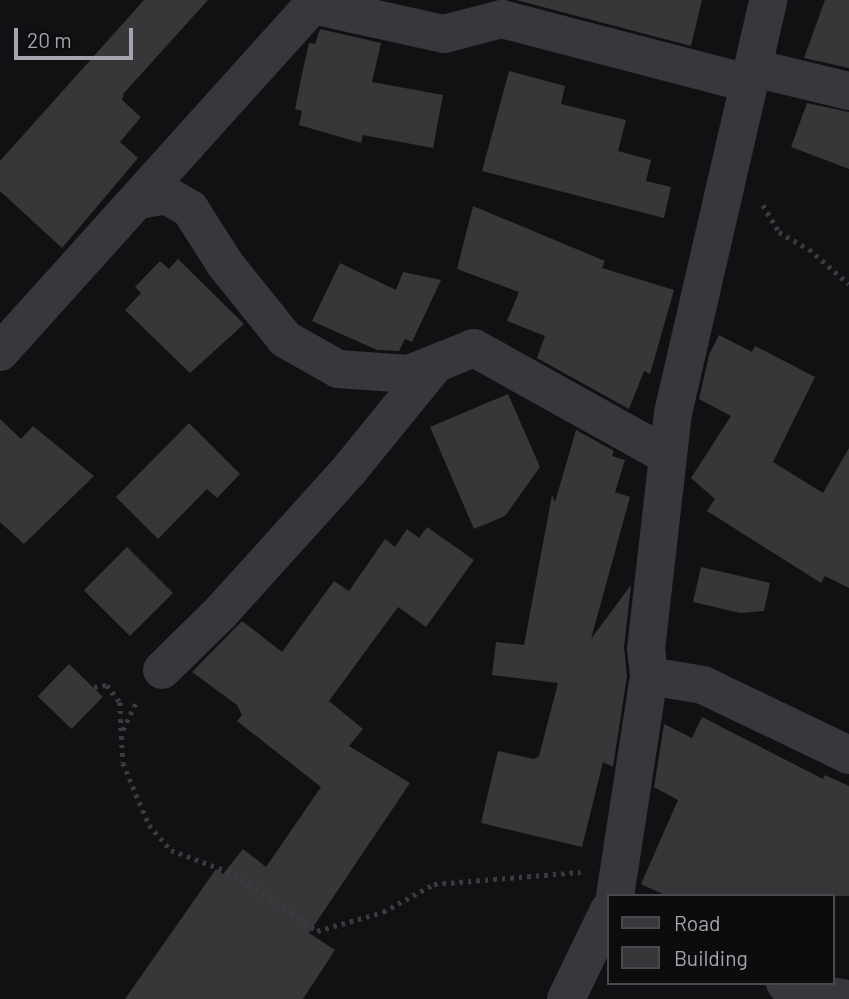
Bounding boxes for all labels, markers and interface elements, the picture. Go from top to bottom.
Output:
scale bar [18,14,136,58]
text: 20 m [27,27,72,52]
legend [608,894,835,985]
text: Road [674,910,720,935]
text: Building [674,945,748,970]

